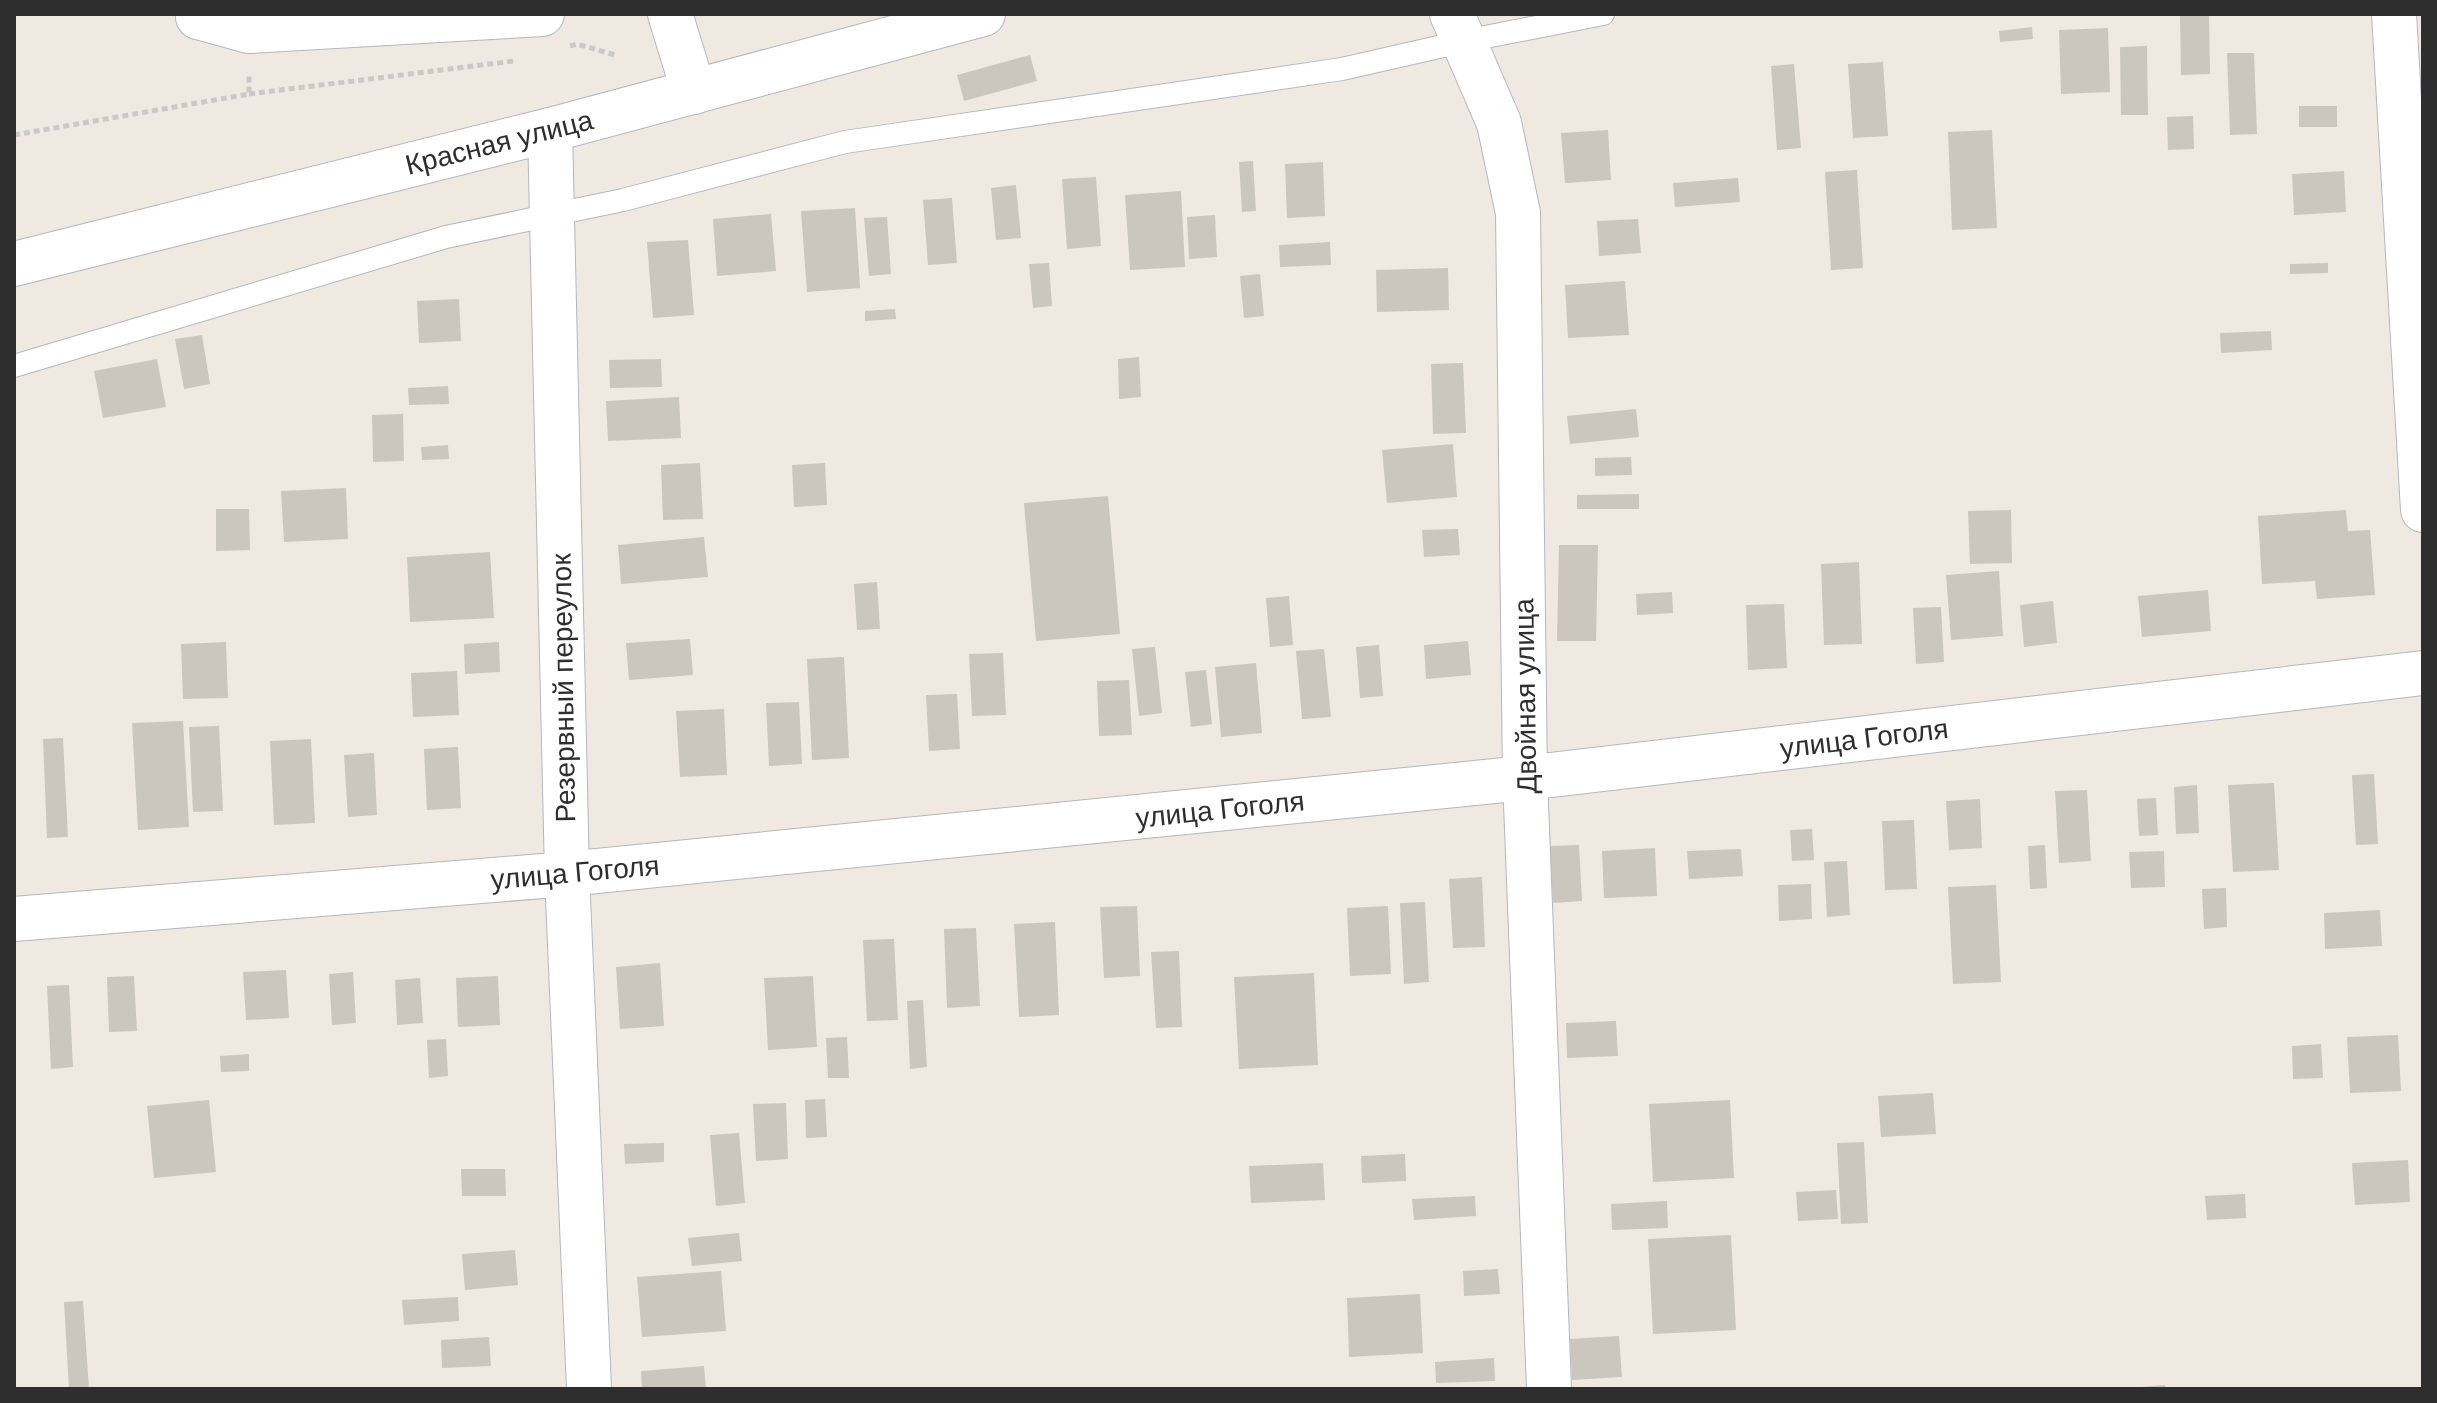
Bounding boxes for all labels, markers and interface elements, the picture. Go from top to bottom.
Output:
street label: Красная улица [401,101,597,184]
street label: Резервный переулок [543,552,584,823]
street label: Двойная улица [1505,598,1546,794]
street label: улица Гоголя [1778,710,1950,767]
street label: улица Гоголя [1134,782,1306,837]
street label: улица Гоголя [489,847,661,898]

